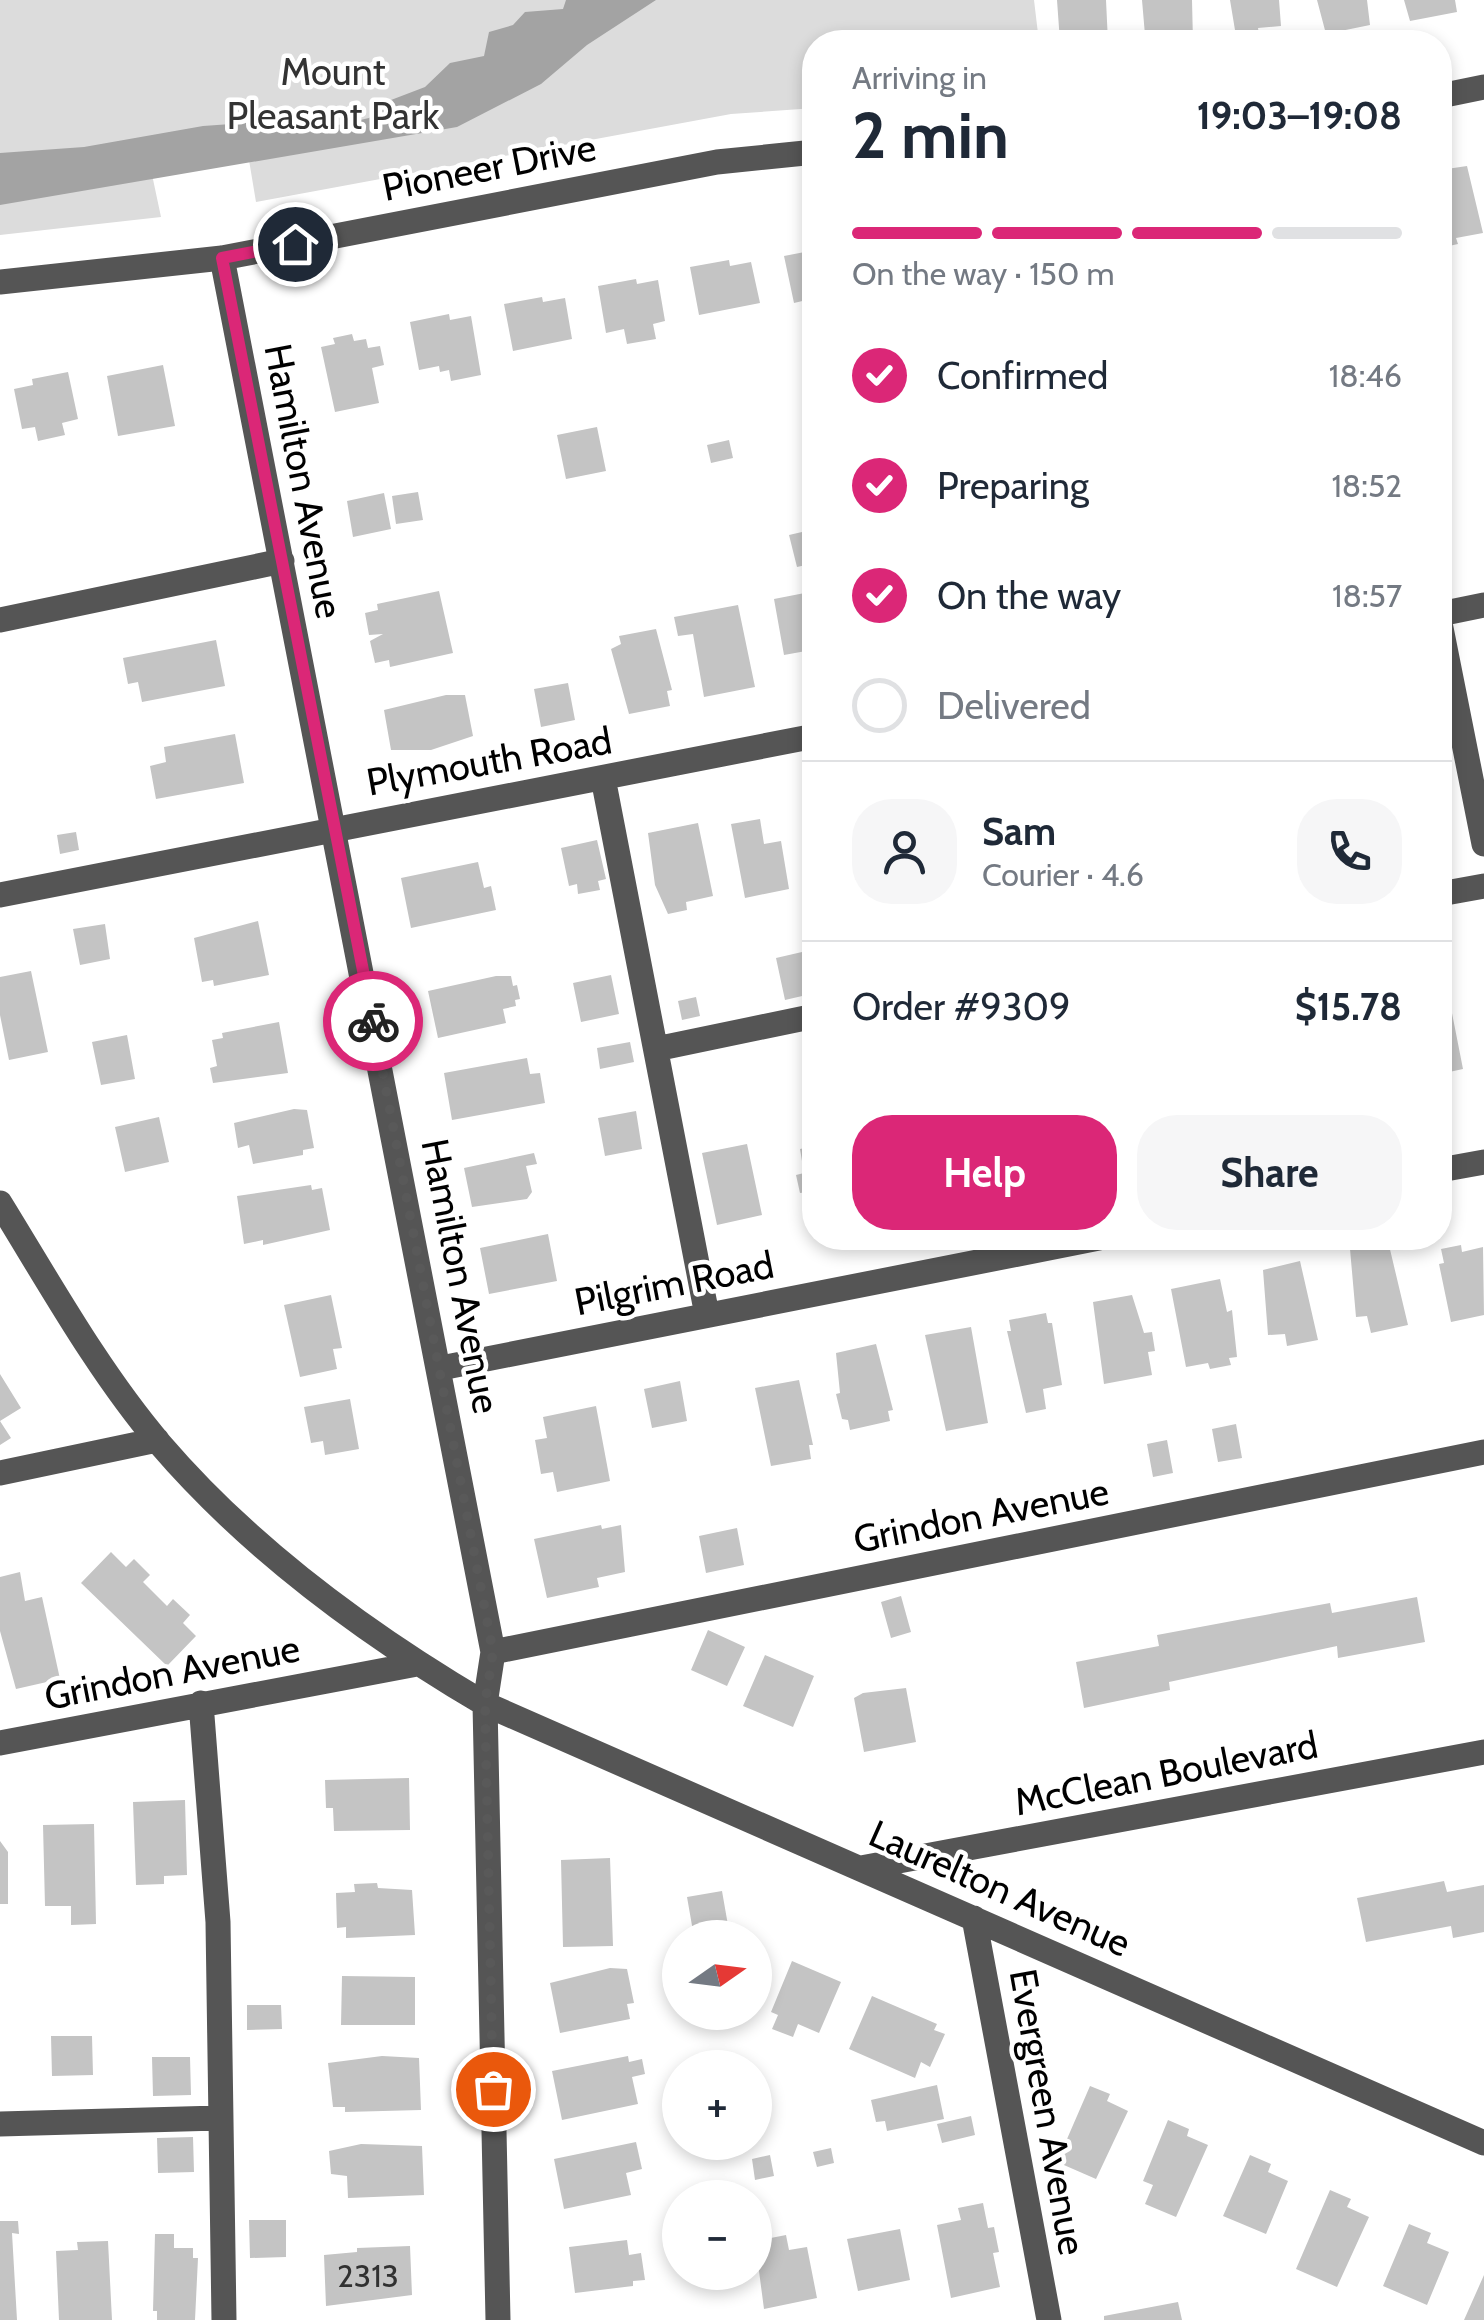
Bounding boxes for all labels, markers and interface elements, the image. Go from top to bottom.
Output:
park label: Mount Pleasant Park [227,48,439,139]
text: Arriving in [852,58,987,97]
text: 19:03–19:08 [1197,92,1402,139]
text: 2 min [852,95,1009,174]
street label: Pioneer Drive [378,123,600,211]
pin [253,202,338,287]
icon: home [268,217,323,272]
text: On the way · 150 m [852,254,1115,293]
street label: Hamilton Avenue [254,340,354,622]
icon: check [852,348,907,403]
text: Confirmed [937,352,1108,399]
text: 18:46 [1329,356,1402,395]
icon: check [852,458,907,513]
text: Preparing [937,462,1089,509]
text: 18:52 [1331,466,1402,505]
icon: check [852,568,907,623]
text: On the way [937,572,1121,619]
text: 18:57 [1332,576,1402,615]
text: Delivered [937,682,1091,729]
street label: Plymouth Road [363,716,615,806]
button: person [852,799,957,904]
button: phone [1297,799,1402,904]
text: Sam [982,808,1056,855]
text: Courier · 4.6 [982,855,1144,894]
courier [323,971,423,1071]
text: Order #9309 [852,983,1071,1030]
text: $15.78 [1295,983,1402,1030]
icon: bike [346,994,401,1049]
button: Help [852,1115,1117,1230]
button: Share [1137,1115,1402,1230]
street label: Hamilton Avenue [411,1135,511,1417]
street label: Pilgrim Road [570,1241,778,1325]
street label: Grindon Avenue [849,1467,1113,1563]
street label: Grindon Avenue [40,1624,304,1720]
street label: McClean Boulevard [1010,1721,1322,1825]
street label: Laurelton Avenue [862,1809,1138,1967]
north arrow [662,1920,772,2030]
map controls [662,1920,772,2290]
street label: Evergreen Avenue [1000,1965,1096,2259]
pin [451,2047,536,2132]
button: + [662,2050,772,2160]
icon: bag [466,2062,521,2117]
button: − [662,2180,772,2290]
house number: 2313 [337,2256,399,2295]

